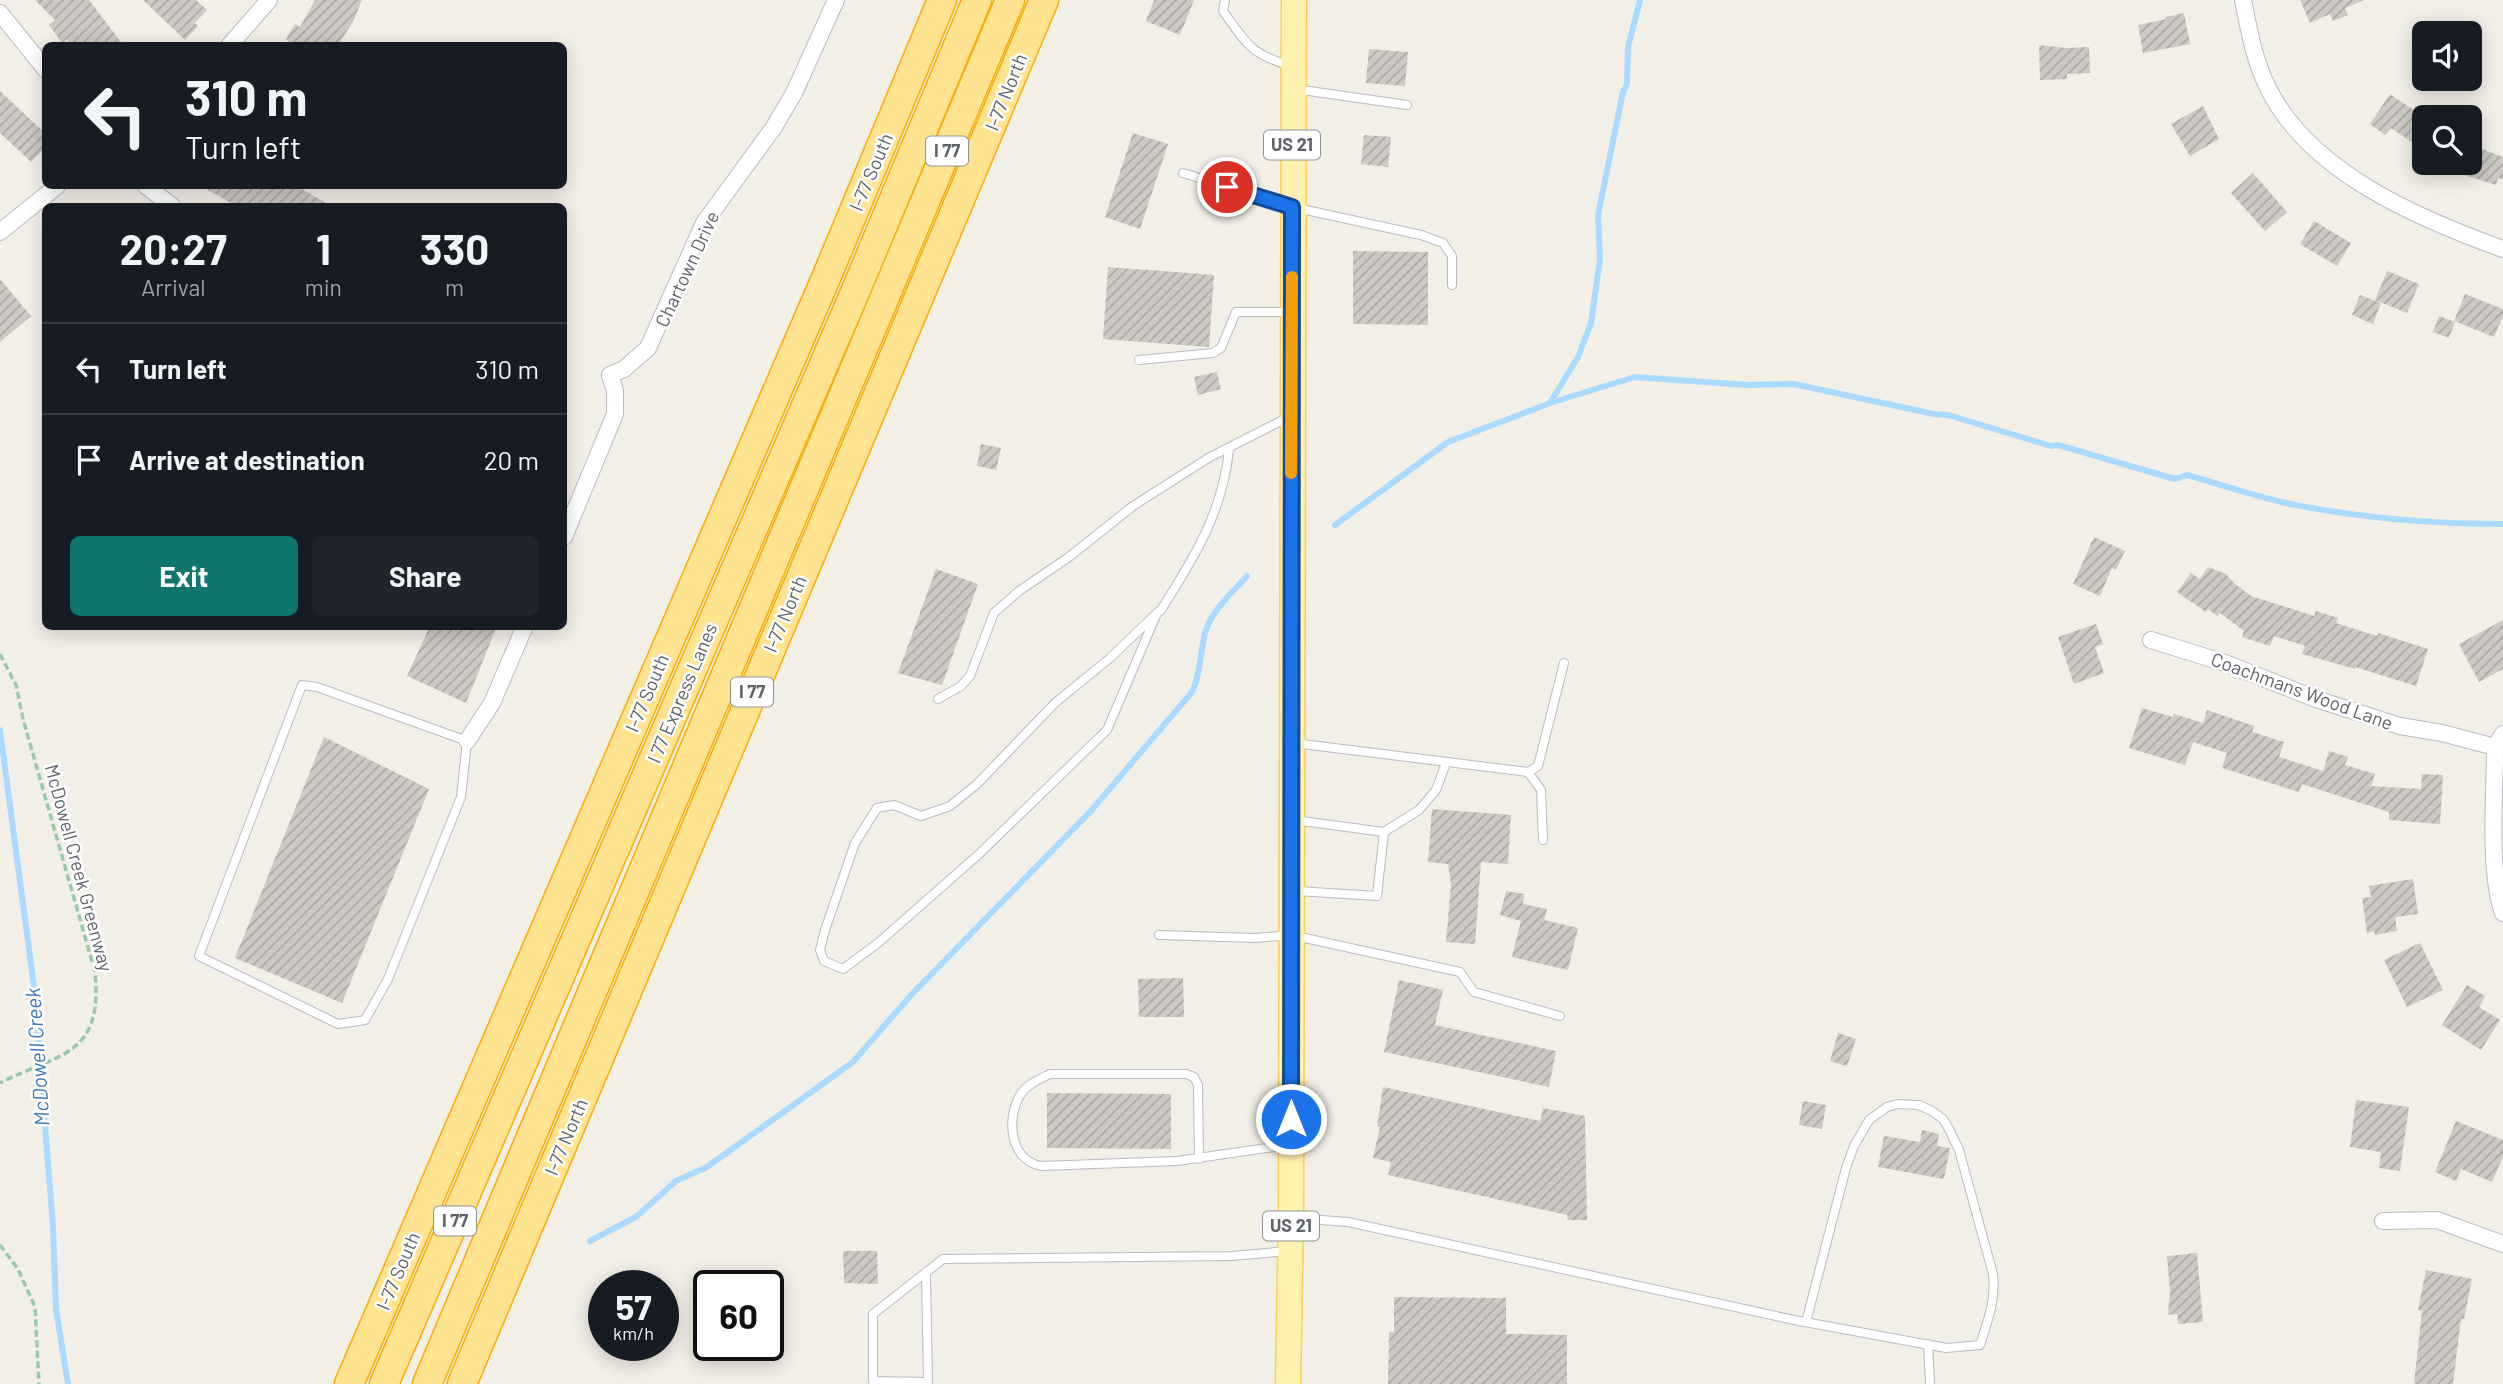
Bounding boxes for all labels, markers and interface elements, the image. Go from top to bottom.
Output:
map controls [2412,21,2482,175]
button: sound [2412,21,2482,91]
street label: I-77 North [980,50,1031,134]
text: 310 m [185,67,307,126]
icon: left [70,70,161,161]
button: search [2412,105,2482,175]
text: Turn left [185,127,302,165]
street label: I-77 South [844,129,897,214]
road number: US 21 [1264,130,1320,160]
road number: I 77 [926,136,968,166]
pin [1197,157,1257,217]
icon: arrive [1208,168,1246,206]
street label: Chartown Drive [650,207,723,330]
text: 20:27 [120,223,227,273]
text: 1 [316,223,331,273]
text: 330 [420,223,489,273]
text: Arrival [141,273,206,301]
text: min [305,273,342,301]
text: m [445,273,464,301]
icon: left [70,350,108,388]
text: Turn left [129,353,227,384]
text: 310 m [475,353,539,384]
icon: arrive [70,441,108,479]
text: Arrive at destination [129,444,365,475]
text: 20 m [484,444,539,475]
button: Exit [70,536,298,616]
button: Share [312,536,539,616]
street label: I-77 North [758,572,811,656]
street label: I 77 Express Lanes [642,619,721,766]
street label: Coachmans Wood Lane [2208,647,2396,734]
street label: I-77 South [620,650,673,735]
road number: I 77 [731,678,773,706]
street label: McDowell Creek Greenway [41,762,118,974]
water label: McDowell Creek [19,986,54,1127]
position arrow [1254,1082,1328,1156]
street label: I-77 North [539,1095,592,1179]
road number: I 77 [434,1206,476,1236]
road number: US 21 [1263,1212,1319,1240]
street label: I-77 South [371,1228,424,1313]
speed limit sign: 60 [693,1270,784,1361]
text: 57 [615,1285,652,1327]
text: km/h [613,1322,654,1344]

